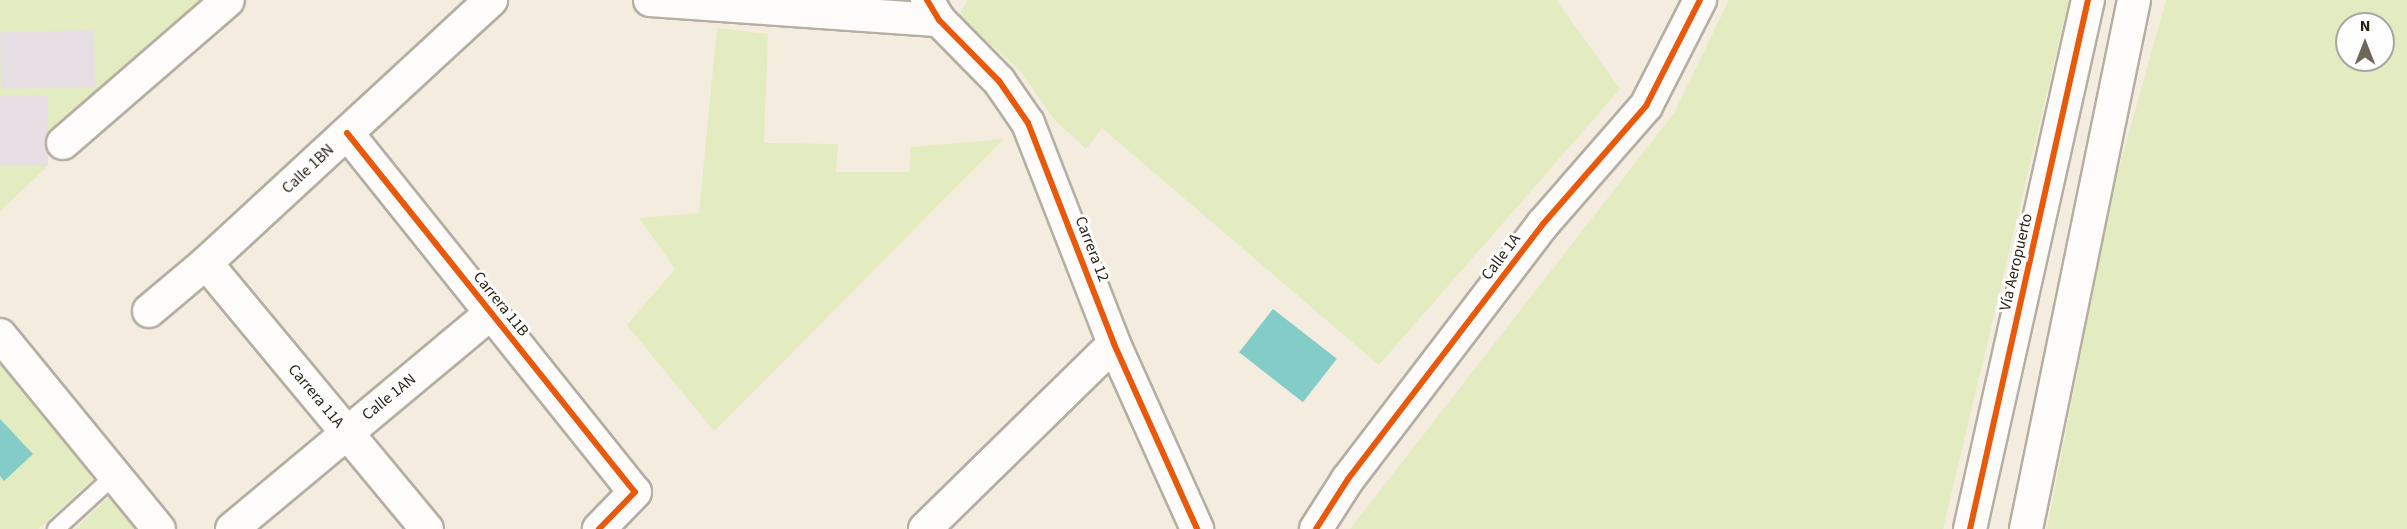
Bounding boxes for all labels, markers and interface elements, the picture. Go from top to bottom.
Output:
north arrow [2335,12,2395,72]
text: N [2360,15,2370,37]
street label: Calle 1BN [278,140,338,198]
street label: Vía Aeropuerto [1995,211,2037,313]
street label: Carrera 12 [1071,214,1113,284]
street label: Calle 1A [1477,230,1525,284]
street label: Carrera 11B [469,268,533,340]
street label: Carrera 11A [284,360,348,432]
street label: Calle 1AN [358,370,420,424]

